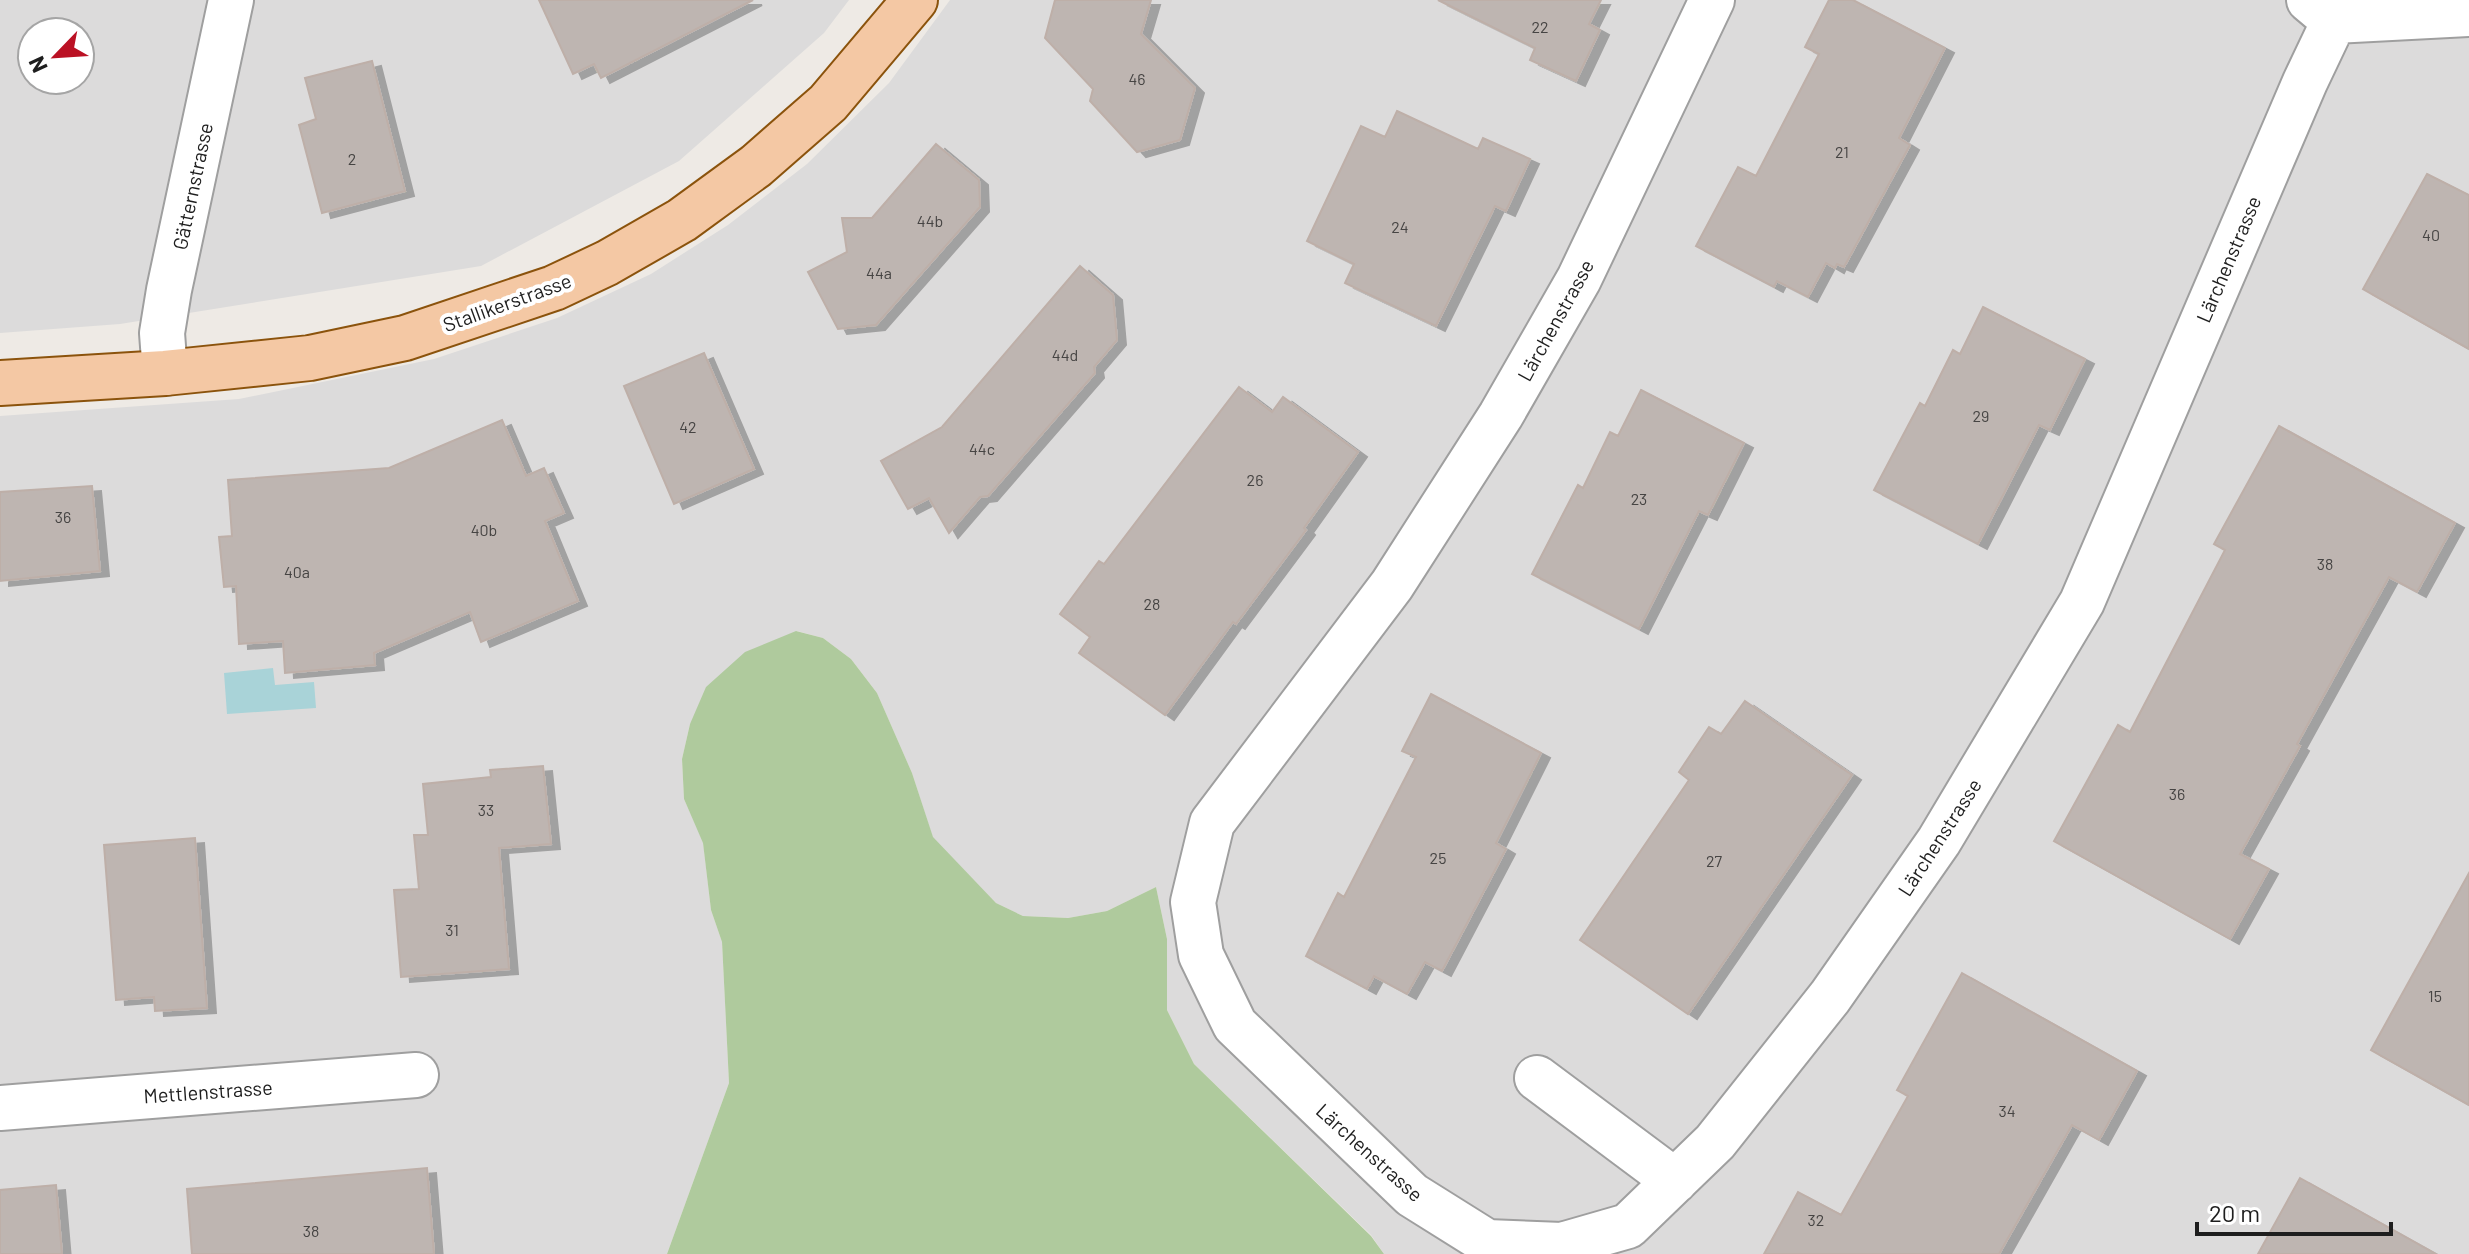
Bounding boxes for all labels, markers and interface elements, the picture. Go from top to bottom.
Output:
north arrow [16,16,96,96]
house number: 22 [1531,17,1549,36]
text: N [22,53,52,77]
house number: 46 [1128,69,1146,88]
street label: Gätternstrasse [167,120,217,252]
house number: 21 [1835,142,1849,161]
house number: 2 [348,149,356,168]
street label: Lärchenstrasse [2191,192,2265,326]
house number: 44b [917,211,943,230]
house number: 24 [1391,217,1409,236]
house number: 40 [2422,225,2440,244]
street label: Lärchenstrasse [1512,255,1598,385]
house number: 44a [866,263,892,282]
street label: Stallikerstrasse [439,268,575,336]
house number: 44d [1052,345,1078,364]
house number: 29 [1973,406,1989,425]
house number: 42 [679,417,697,436]
house number: 44c [969,439,995,458]
house number: 26 [1247,470,1263,489]
house number: 23 [1631,489,1647,508]
house number: 36 [55,507,71,526]
house number: 40b [471,520,497,539]
house number: 38 [2317,554,2333,573]
house number: 40a [284,562,310,581]
house number: 28 [1144,594,1160,613]
street label: Lärchenstrasse [1892,774,1986,900]
house number: 36 [2169,784,2185,803]
house number: 33 [478,800,494,819]
house number: 25 [1430,848,1446,867]
house number: 27 [1706,851,1722,870]
house number: 31 [445,920,459,939]
house number: 15 [2428,986,2442,1005]
street label: Mettlenstrasse [143,1075,273,1107]
street label: Lärchenstrasse [1312,1098,1428,1206]
house number: 34 [1998,1101,2016,1120]
scale bar [2197,1186,2391,1236]
text: 20 m [2209,1198,2260,1227]
house number: 32 [1808,1210,1824,1229]
house number: 38 [303,1221,319,1240]

